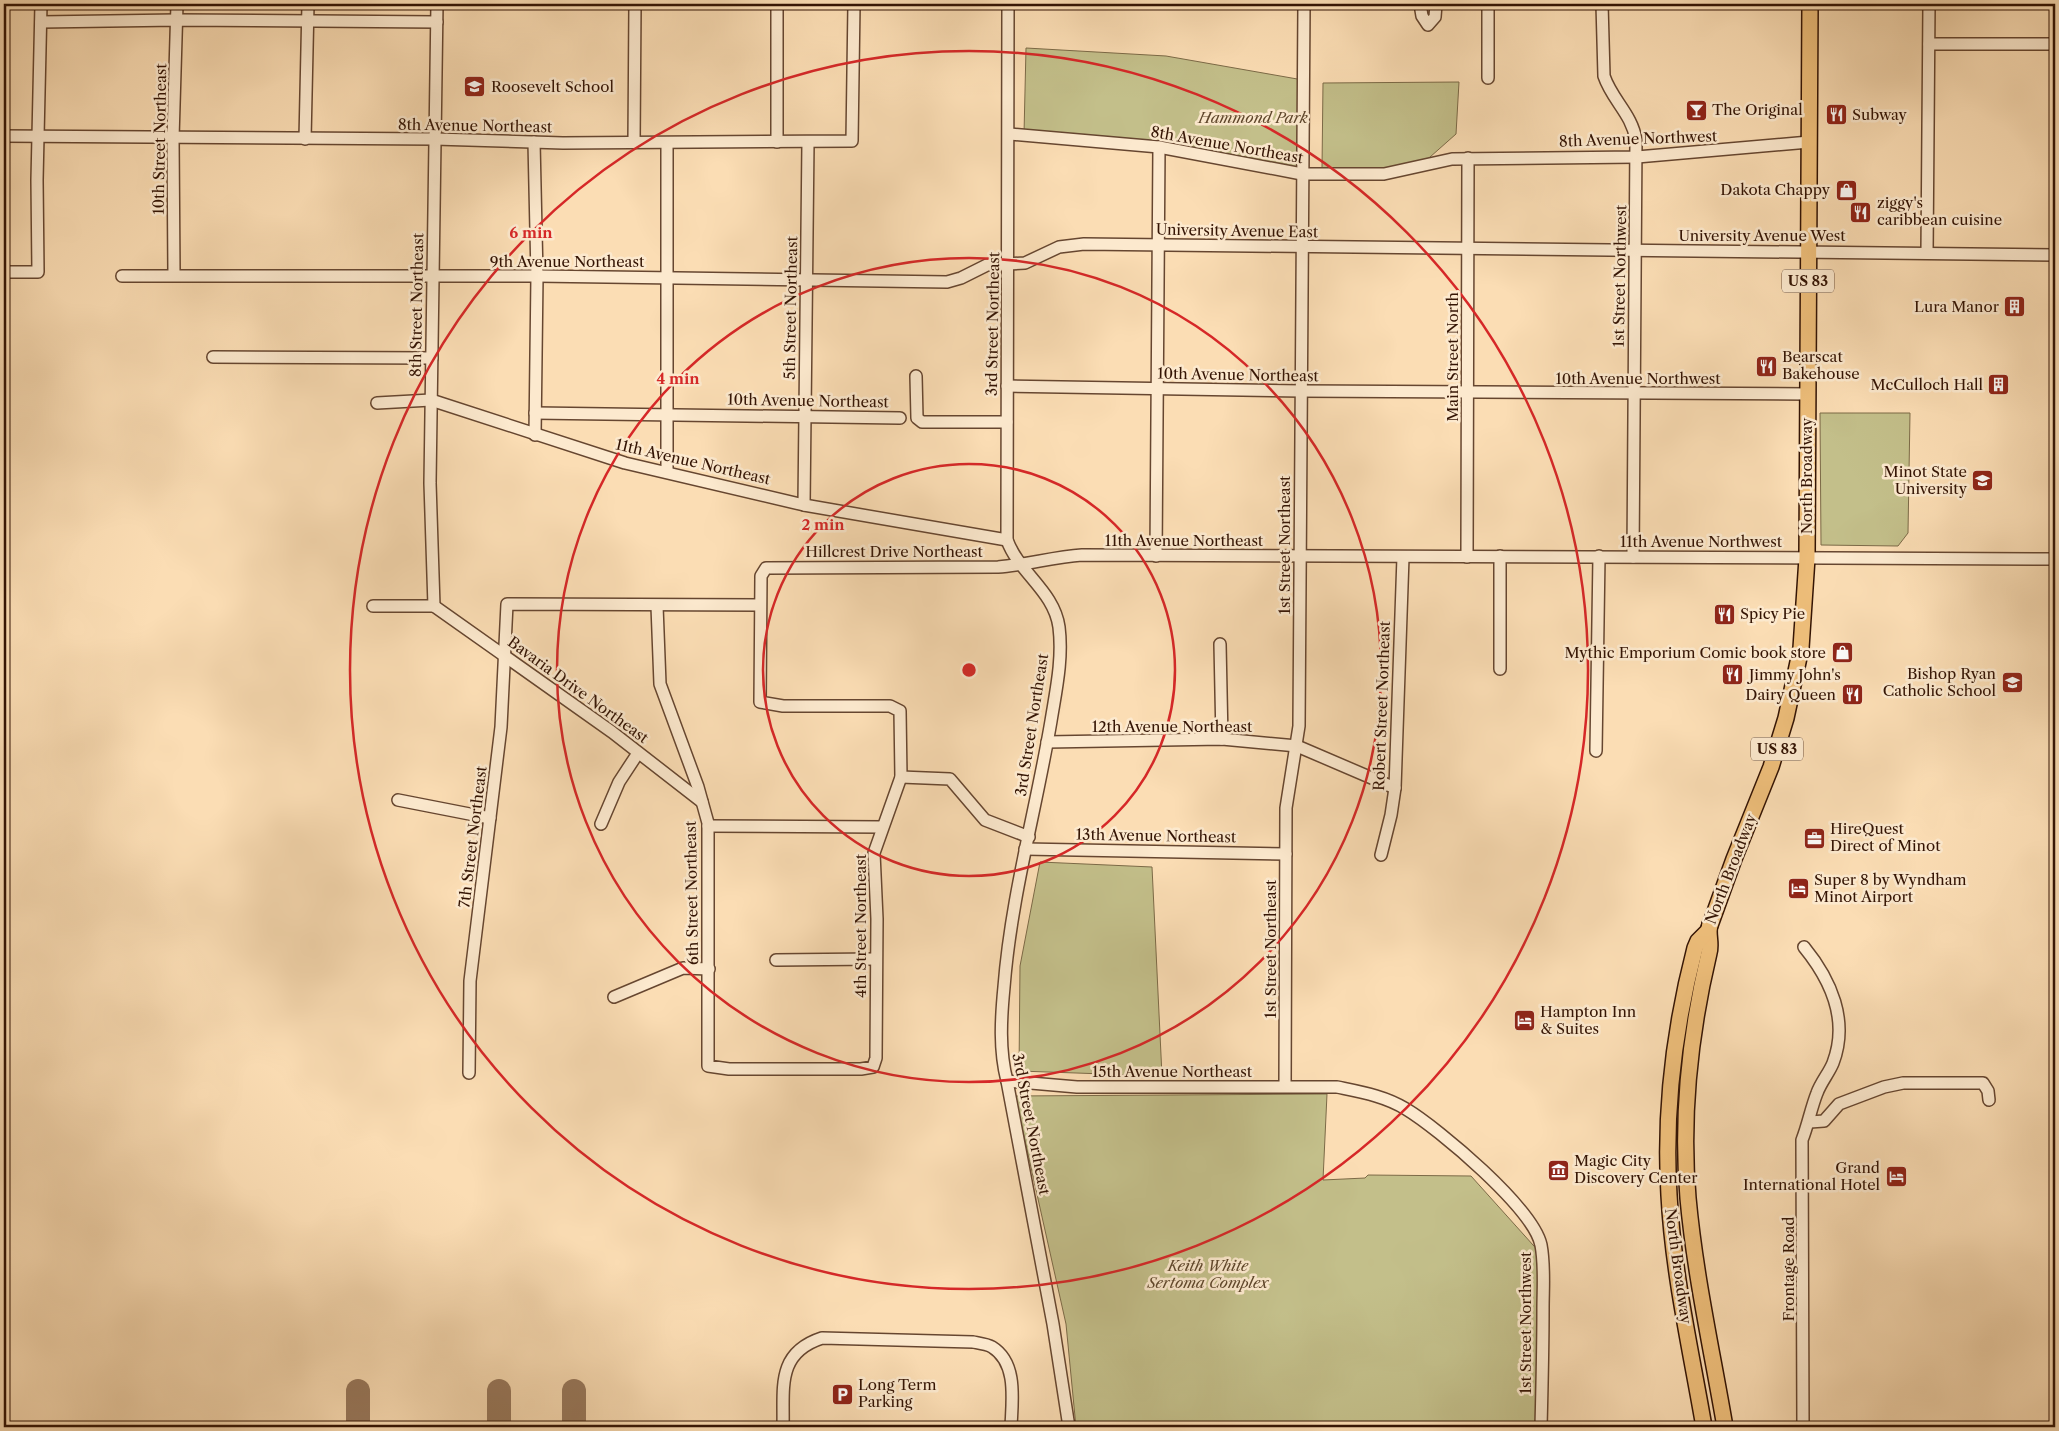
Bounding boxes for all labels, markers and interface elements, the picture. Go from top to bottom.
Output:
street label: 10th Street Northeast [149,63,170,215]
school or university icon: Roosevelt School [463,75,487,99]
place label: Roosevelt School [491,77,614,96]
bar icon: The Original [1684,98,1708,122]
place label: The Original [1712,100,1803,119]
restaurant icon: Subway [1824,103,1848,127]
place label: Subway [1852,105,1907,124]
park label: Hammond Park [1197,108,1308,127]
street label: 8th Avenue Northeast [398,115,553,136]
street label: 8th Avenue Northeast [1149,122,1306,167]
street label: 8th Avenue Northwest [1559,126,1718,151]
shop icon: Dakota Chappy [1834,178,1858,202]
place label: Dakota Chappy [1720,180,1831,199]
place label: ziggy's caribbean cuisine [1877,193,2002,229]
restaurant icon: ziggy's caribbean cuisine [1849,200,1873,224]
street label: 1st Street Northwest [1609,204,1630,347]
street label: University Avenue East [1156,220,1319,241]
text: 6 min [509,223,553,242]
street label: University Avenue West [1678,226,1846,245]
street label: 8th Street Northeast [406,232,427,377]
street label: 5th Street Northeast [780,235,801,380]
street label: 3rd Street Northeast [982,251,1003,396]
street label: 9th Avenue Northeast [490,252,645,271]
road number: US 83 [1782,270,1834,292]
street label: Main Street North [1443,292,1462,422]
building icon: Lura Manor [2003,295,2027,319]
place label: Lura Manor [1914,297,2000,316]
place label: Bearscat Bakehouse [1782,347,1860,383]
restaurant icon: Bearscat Bakehouse [1754,354,1778,378]
street label: 10th Avenue Northeast [1157,364,1320,385]
text: 4 min [656,369,700,388]
street label: 10th Avenue Northwest [1555,369,1721,388]
building icon: McCulloch Hall [1987,373,2011,397]
place label: McCulloch Hall [1871,375,1984,394]
street label: 10th Avenue Northeast [727,390,890,411]
street label: North Broadway [1797,417,1816,534]
street label: 11th Avenue Northeast [614,434,773,489]
place label: Minot State University [1884,462,1968,498]
school or university icon: Minot State University [1971,469,1995,493]
street label: 1st Street Northeast [1275,475,1294,614]
text: 2 min [801,515,845,534]
street label: 11th Avenue Northeast [1105,531,1264,550]
street label: 11th Avenue Northwest [1620,532,1783,551]
street label: Hillcrest Drive Northeast [805,542,984,561]
restaurant icon: Spicy Pie [1712,602,1736,626]
place label: Spicy Pie [1740,604,1805,623]
street label: Robert Street Northeast [1369,620,1394,791]
street label: Bavaria Drive Northeast [504,632,653,747]
shop icon: Mythic Emporium Comic book store [1830,641,1854,665]
place label: Mythic Emporium Comic book store [1564,643,1826,662]
street label: 3rd Street Northeast [1011,651,1052,798]
centre of rings [960,661,978,679]
restaurant icon: Jimmy John's [1721,663,1745,687]
place label: Bishop Ryan Catholic School [1883,664,1997,700]
place label: Jimmy John's [1747,665,1841,684]
school or university icon: Bishop Ryan Catholic School [2000,671,2024,695]
restaurant icon: Dairy Queen [1840,683,1864,707]
place label: Dairy Queen [1745,685,1837,704]
street label: 12th Avenue Northeast [1092,717,1253,736]
road number: US 83 [1751,738,1803,761]
street label: 7th Street Northeast [454,764,491,909]
street label: North Broadway [1701,810,1761,927]
place label: HireQuest Direct of Minot [1830,819,1941,855]
street label: 6th Street Northeast [681,820,702,965]
street label: 13th Avenue Northeast [1076,825,1237,846]
office icon: HireQuest Direct of Minot [1802,826,1826,850]
street label: 4th Street Northeast [851,853,870,998]
place label: Super 8 by Wyndham Minot Airport [1814,870,1967,906]
hotel icon: Super 8 by Wyndham Minot Airport [1786,877,1810,901]
street label: 1st Street Northeast [1261,879,1280,1018]
place label: Hampton Inn & Suites [1540,1002,1637,1038]
hotel icon: Hampton Inn & Suites [1512,1009,1536,1033]
street label: 3rd Street Northeast [1008,1051,1055,1197]
street label: 15th Avenue Northeast [1092,1062,1253,1081]
place label: Magic City Discovery Center [1574,1151,1698,1187]
museum icon: Magic City Discovery Center [1546,1158,1570,1182]
place label: Grand International Hotel [1743,1158,1881,1194]
hotel icon: Grand International Hotel [1884,1165,1908,1189]
street label: North Broadway [1661,1207,1696,1326]
street label: Frontage Road [1779,1217,1798,1321]
street label: 1st Street Northwest [1516,1251,1535,1394]
park label: Keith White Sertoma Complex [1147,1256,1270,1292]
place label: Long Term Parking [858,1375,936,1411]
parking icon: Long Term Parking [830,1382,854,1406]

